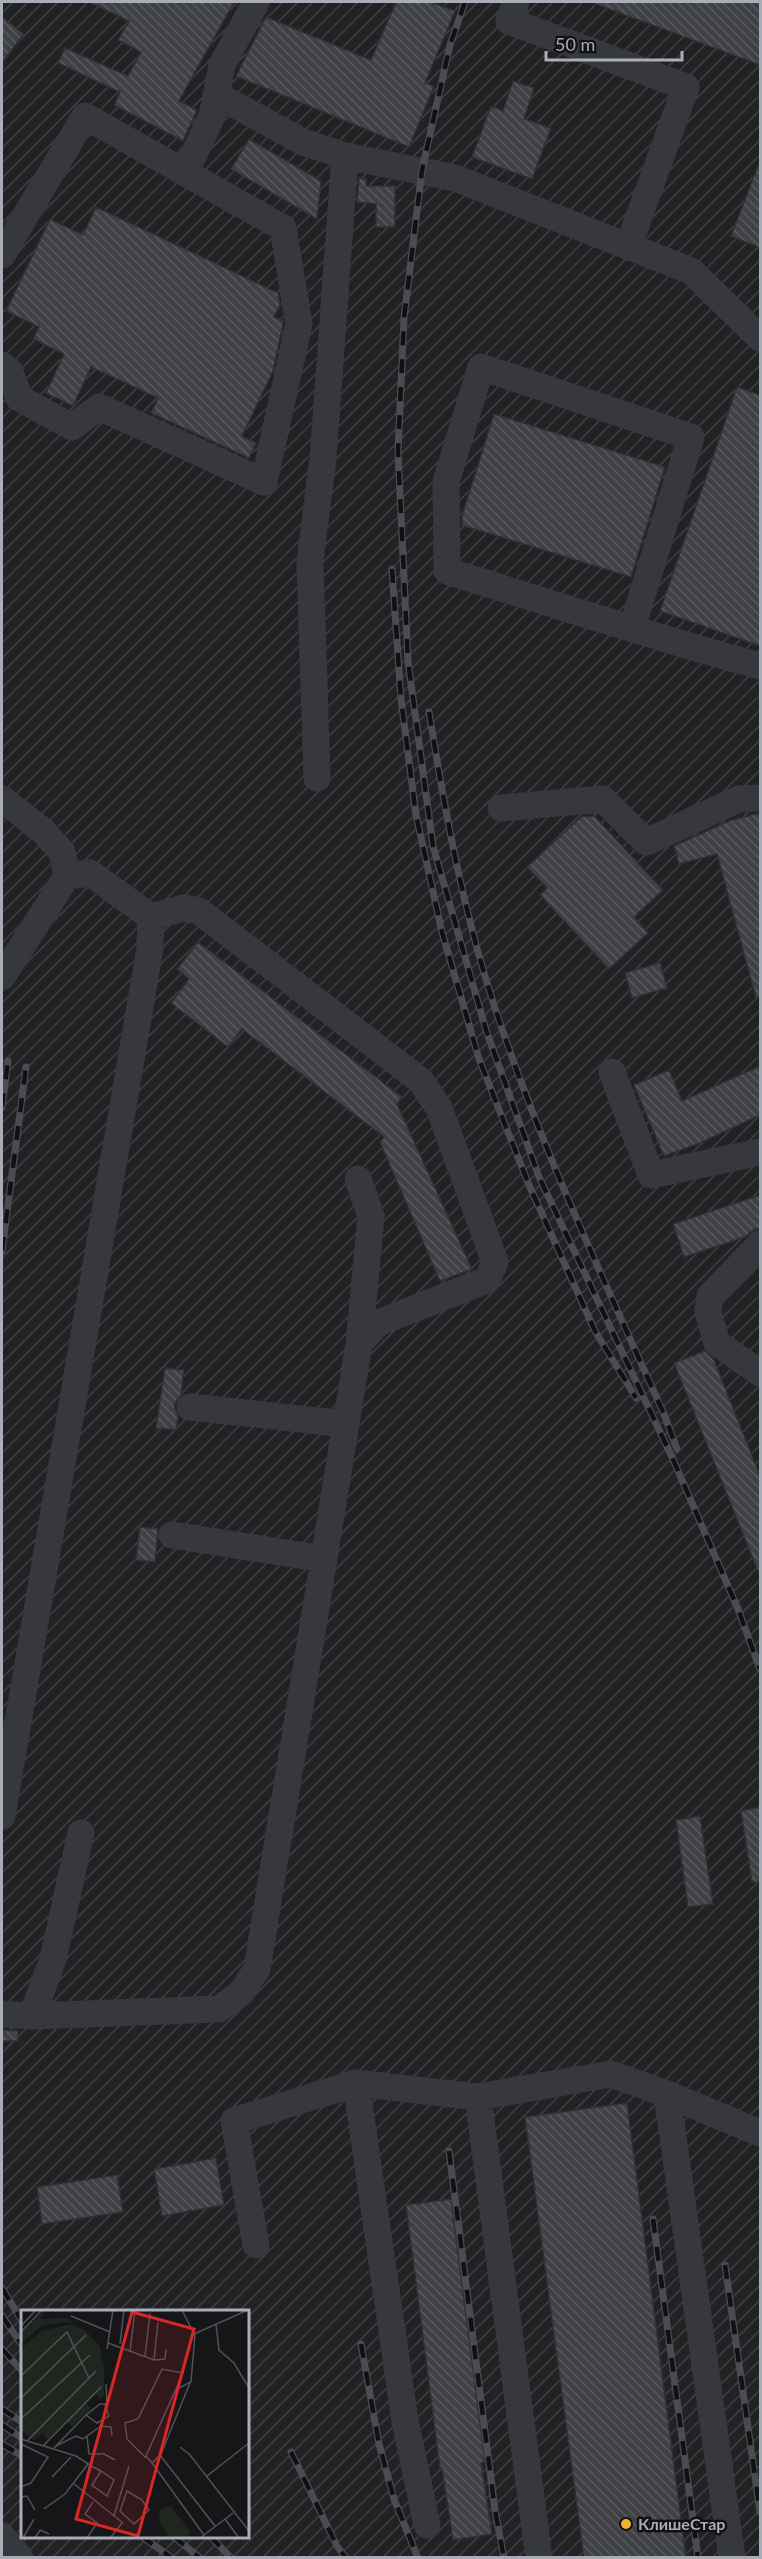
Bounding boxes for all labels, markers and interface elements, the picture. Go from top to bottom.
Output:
scale bar [546,24,682,62]
text: 50 m [555,33,595,55]
inset map [21,2310,249,2538]
place label: КлишеСтар [638,2514,725,2533]
marker: КлишеСтар [619,2517,633,2531]

